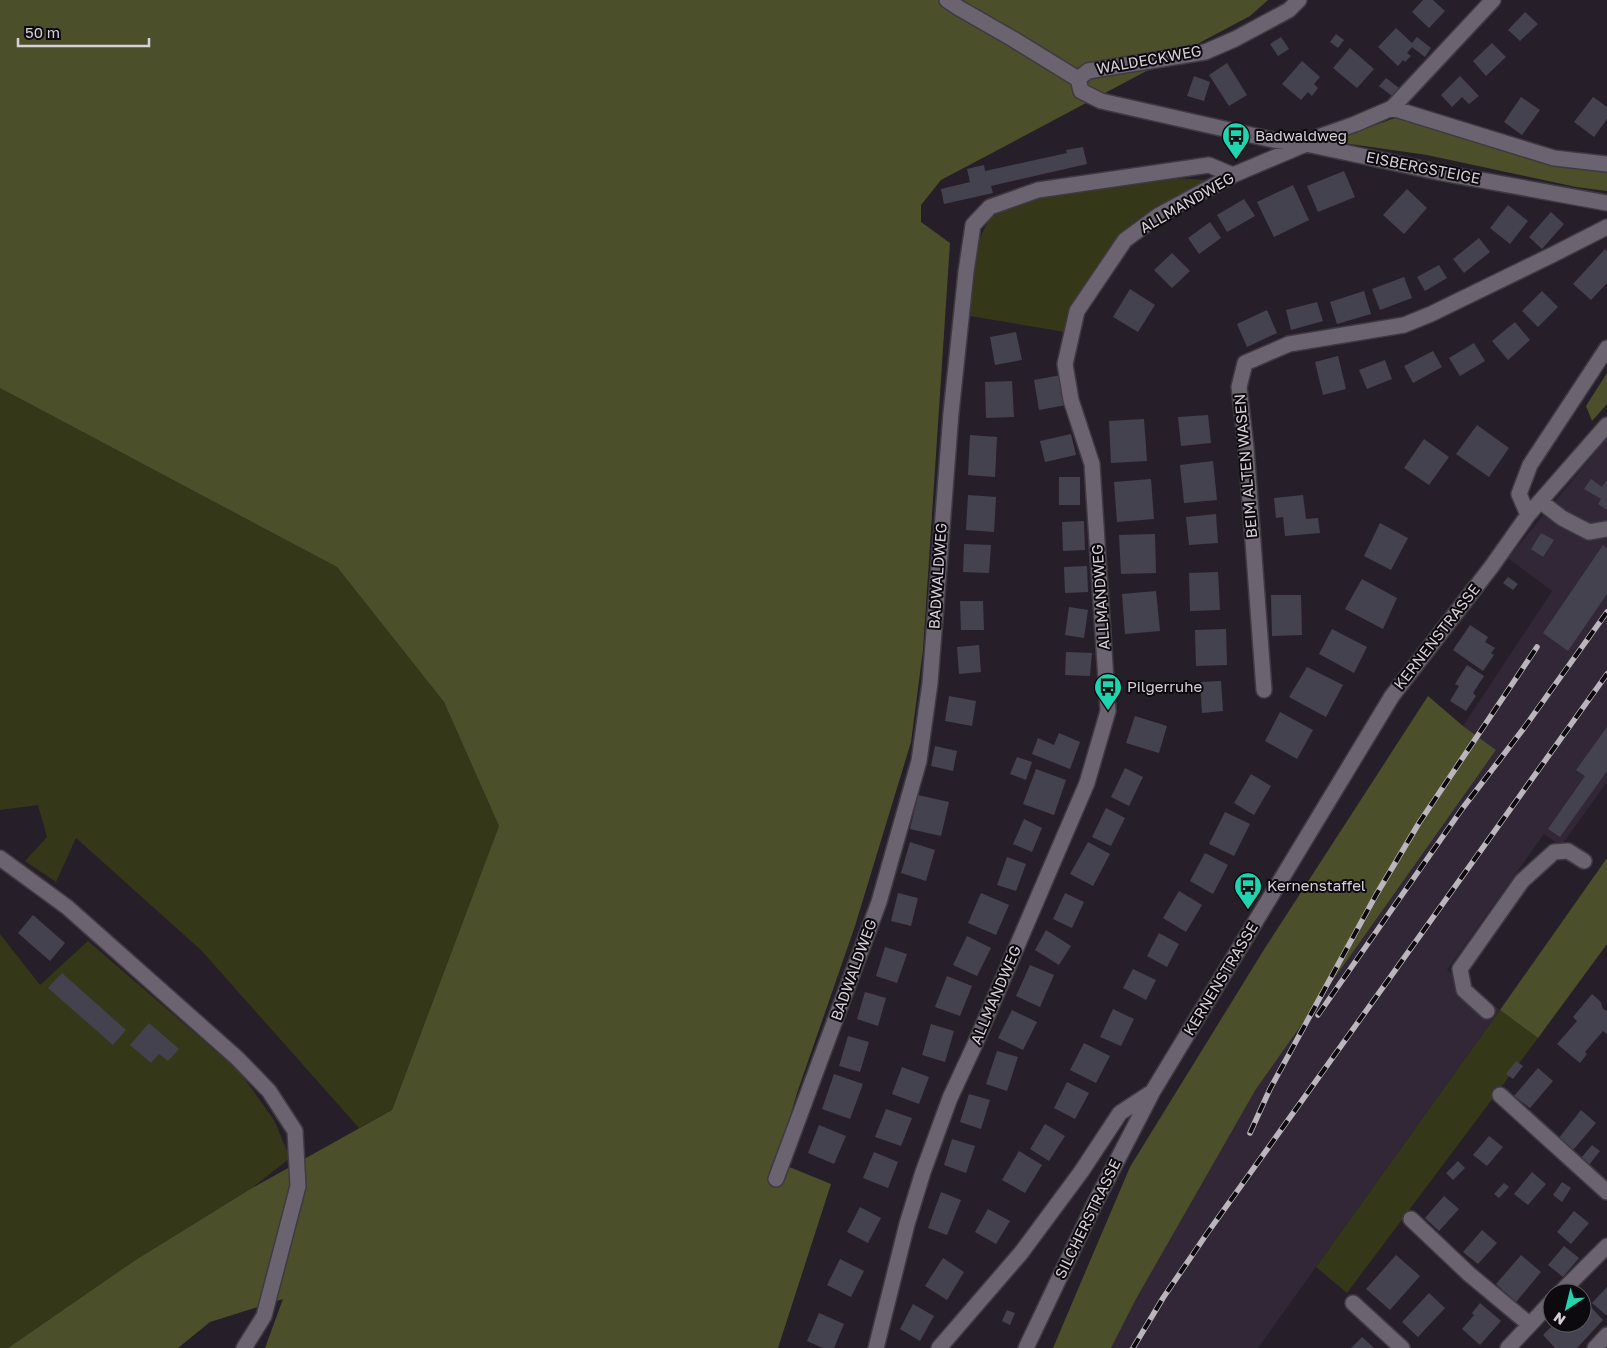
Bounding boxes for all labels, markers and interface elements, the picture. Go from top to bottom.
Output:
scale bar [18,15,149,47]
text: 50 m [25,23,60,41]
street label: WALDECKWEG [1095,41,1203,77]
bus stop icon: Badwaldweg [1221,121,1251,160]
place label: Badwaldweg [1255,126,1347,144]
street label: EISBERGSTEIGE [1365,147,1482,187]
street label: ALLMANDWEG [1136,168,1237,236]
street label: BEIM ALTEN WASEN [1230,393,1260,539]
street label: BADWALDWEG [924,522,950,630]
street label: ALLMANDWEG [1087,544,1113,651]
street label: KERNENSTRASSE [1389,580,1483,693]
bus stop icon: Pilgerruhe [1093,672,1123,711]
place label: Pilgerruhe [1127,677,1202,695]
bus stop icon: Kernenstaffel [1233,871,1263,910]
place label: Kernenstaffel [1267,876,1366,894]
street label: BADWALDWEG [826,916,880,1023]
street label: KERNENSTRASSE [1179,919,1261,1038]
street label: ALLMANDWEG [966,942,1024,1047]
street label: SILCHERSTRASSE [1050,1156,1124,1281]
north arrow [1542,1283,1592,1333]
text: N [1550,1309,1568,1329]

